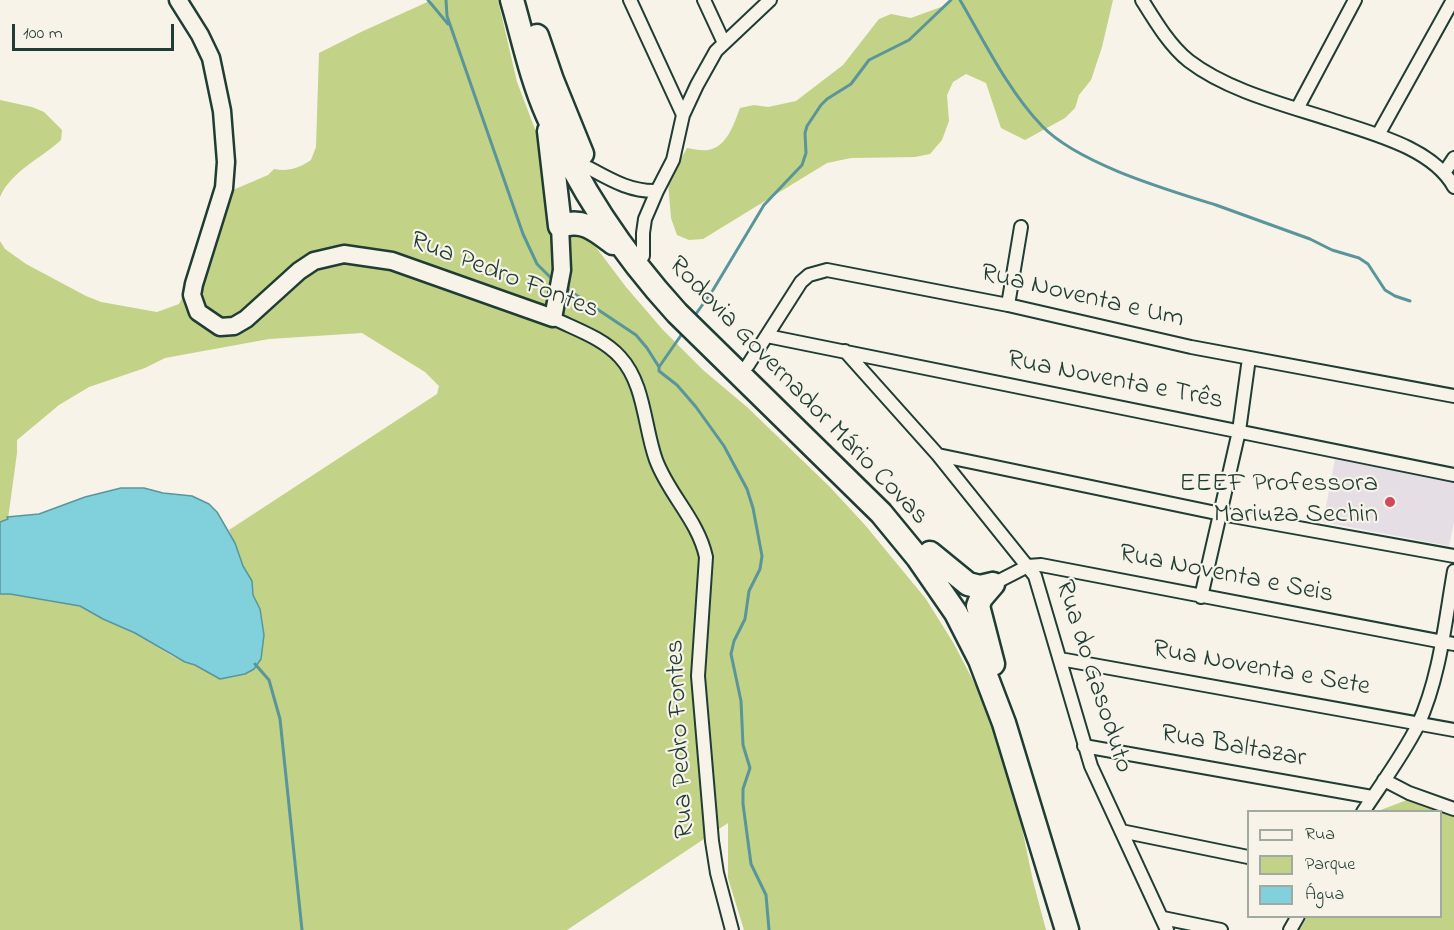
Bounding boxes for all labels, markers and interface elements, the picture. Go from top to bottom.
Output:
scale bar [15,12,177,50]
text: 100 m [23,21,63,47]
street label: Rua Pedro Fontes [405,226,603,328]
street label: Rodovia Governador Mário Covas [660,251,934,533]
street label: Rua Noventa e Um [977,259,1187,337]
street label: Rua Noventa e Três [1004,345,1226,419]
place label: EEEF Professora Mariuza Sechin [1179,470,1378,533]
marker: EEEF Professora Mariuza Sechin [1383,495,1397,509]
street label: Rua Noventa e Seis [1116,539,1336,613]
street label: Rua do Gasoduto [1046,577,1138,777]
street label: Rua Noventa e Sete [1150,635,1372,705]
street label: Rua Pedro Fontes [661,639,703,839]
street label: Rua Baltazar [1158,719,1308,777]
legend [1247,810,1442,918]
text: Rua [1305,822,1335,848]
text: Parque [1305,852,1355,878]
text: Água [1305,882,1344,908]

